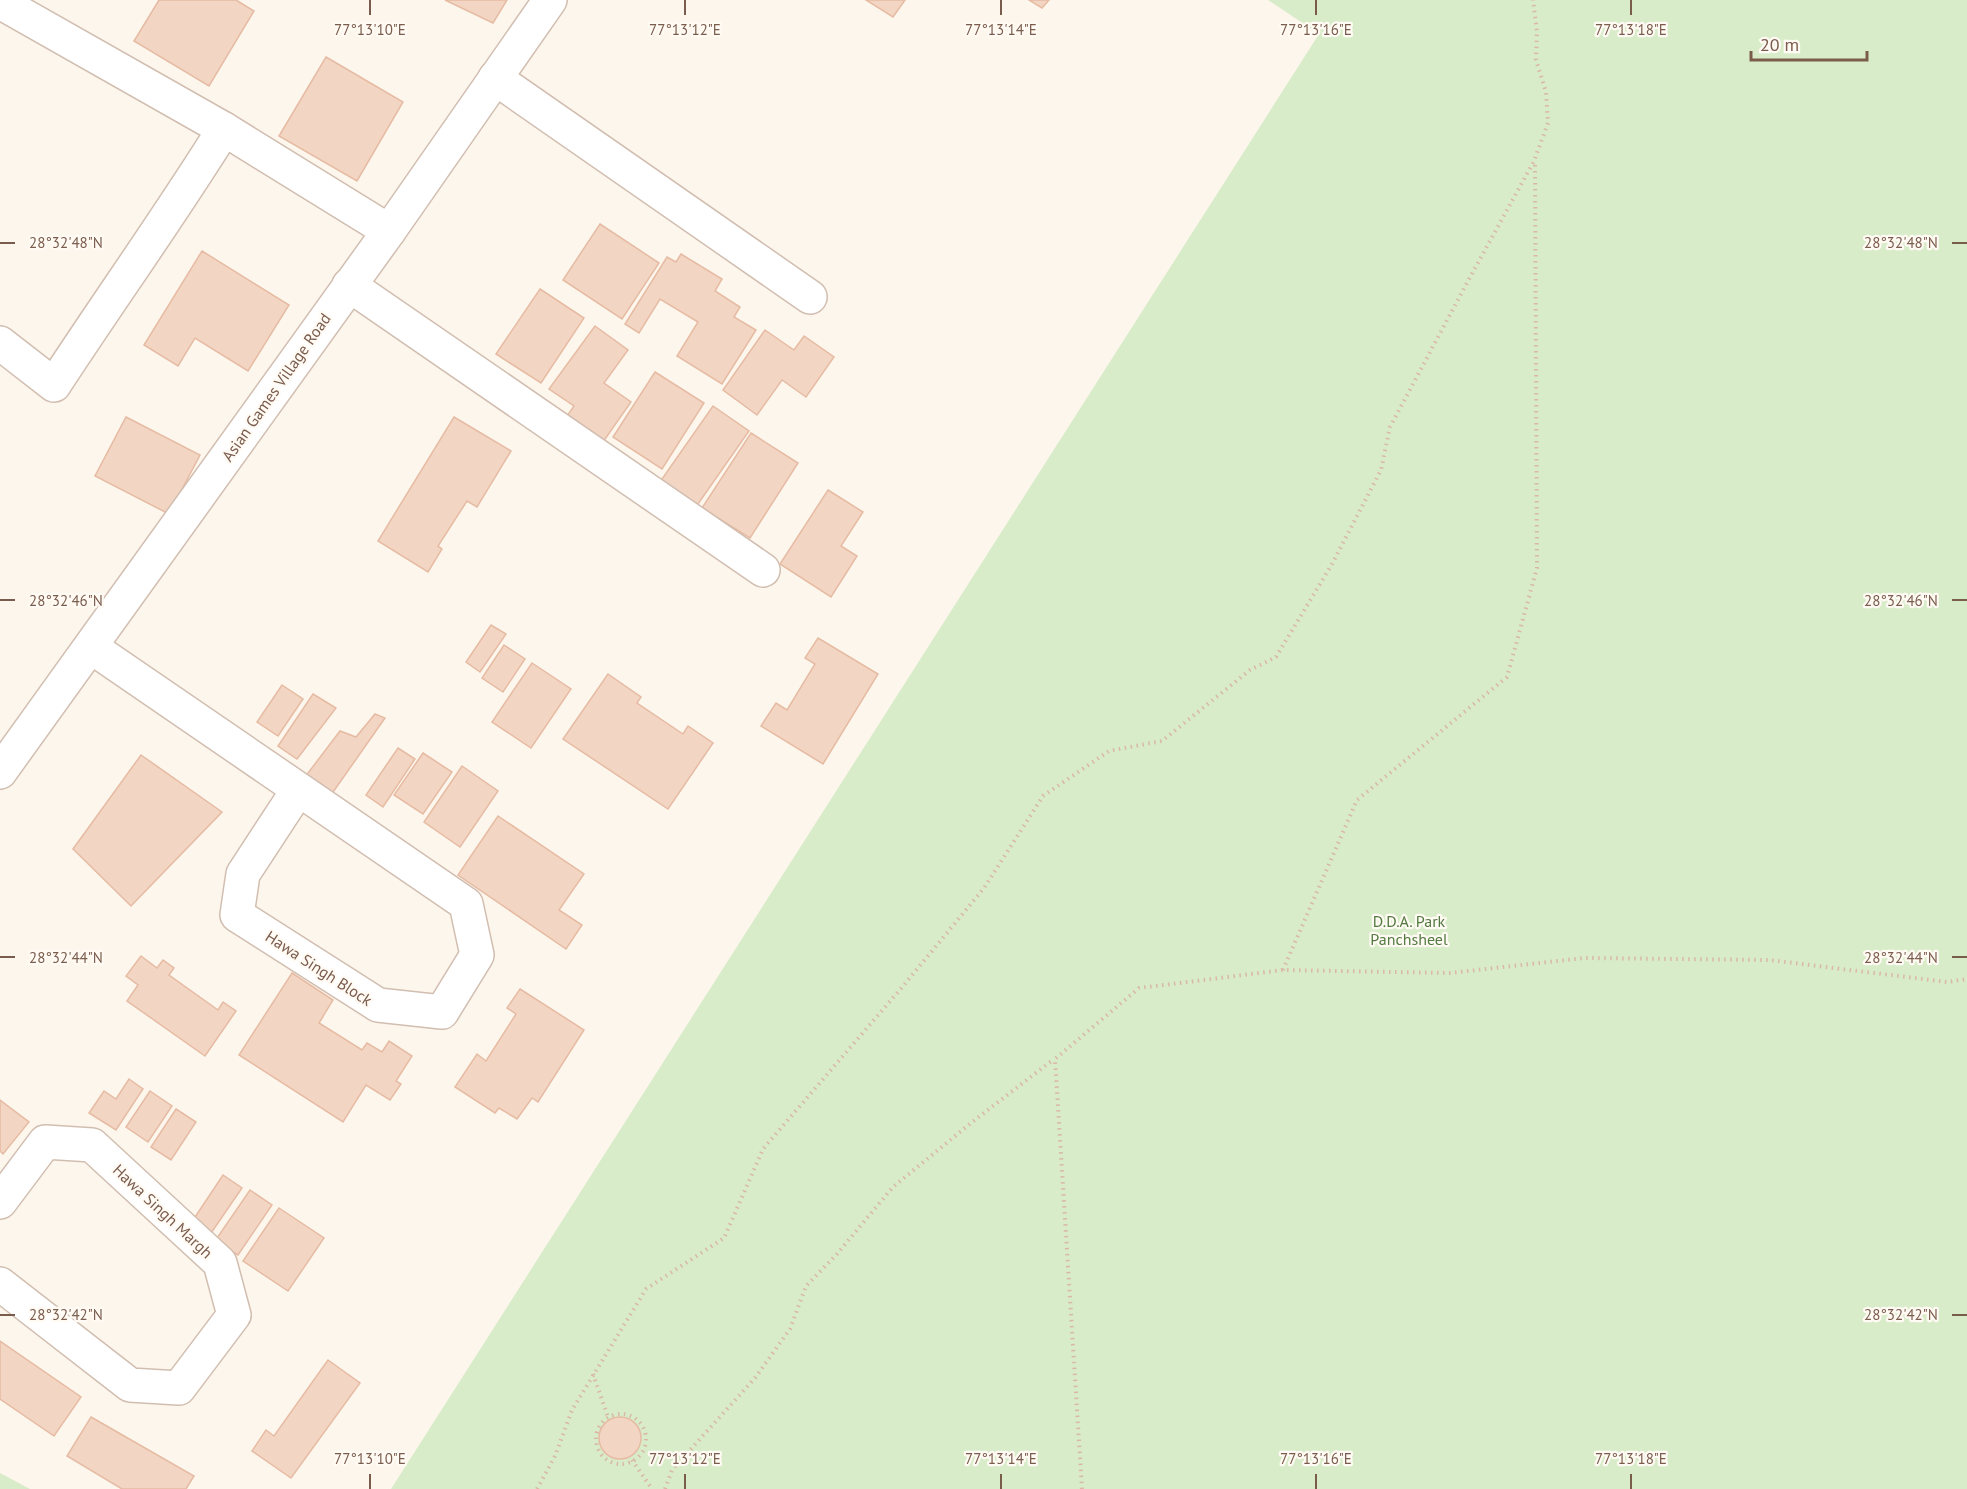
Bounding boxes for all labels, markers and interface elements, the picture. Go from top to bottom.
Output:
text: 77°13'10"E [334,20,406,39]
text: 77°13'12"E [649,20,721,39]
text: 77°13'14"E [965,20,1037,39]
text: 77°13'16"E [1280,20,1352,39]
text: 77°13'18"E [1595,20,1667,39]
scale bar [1751,24,1866,62]
text: 20 m [1760,33,1799,56]
text: 28°32'48"N [29,233,103,252]
text: 28°32'48"N [1864,233,1938,252]
street label: Asian Games Village Road [217,309,335,465]
text: 28°32'46"N [29,591,103,610]
text: 28°32'46"N [1864,591,1938,610]
park label: D.D.A. Park Panchsheel [1370,911,1448,949]
street label: Hawa Singh Block [262,926,376,1010]
text: 28°32'44"N [29,948,103,967]
text: 28°32'44"N [1864,948,1938,967]
street label: Hawa Singh Margh [109,1160,217,1262]
text: 28°32'42"N [29,1305,103,1324]
text: 28°32'42"N [1864,1305,1938,1324]
text: 77°13'10"E [334,1449,406,1468]
text: 77°13'12"E [649,1449,721,1468]
text: 77°13'14"E [965,1449,1037,1468]
text: 77°13'16"E [1280,1449,1352,1468]
text: 77°13'18"E [1595,1449,1667,1468]

